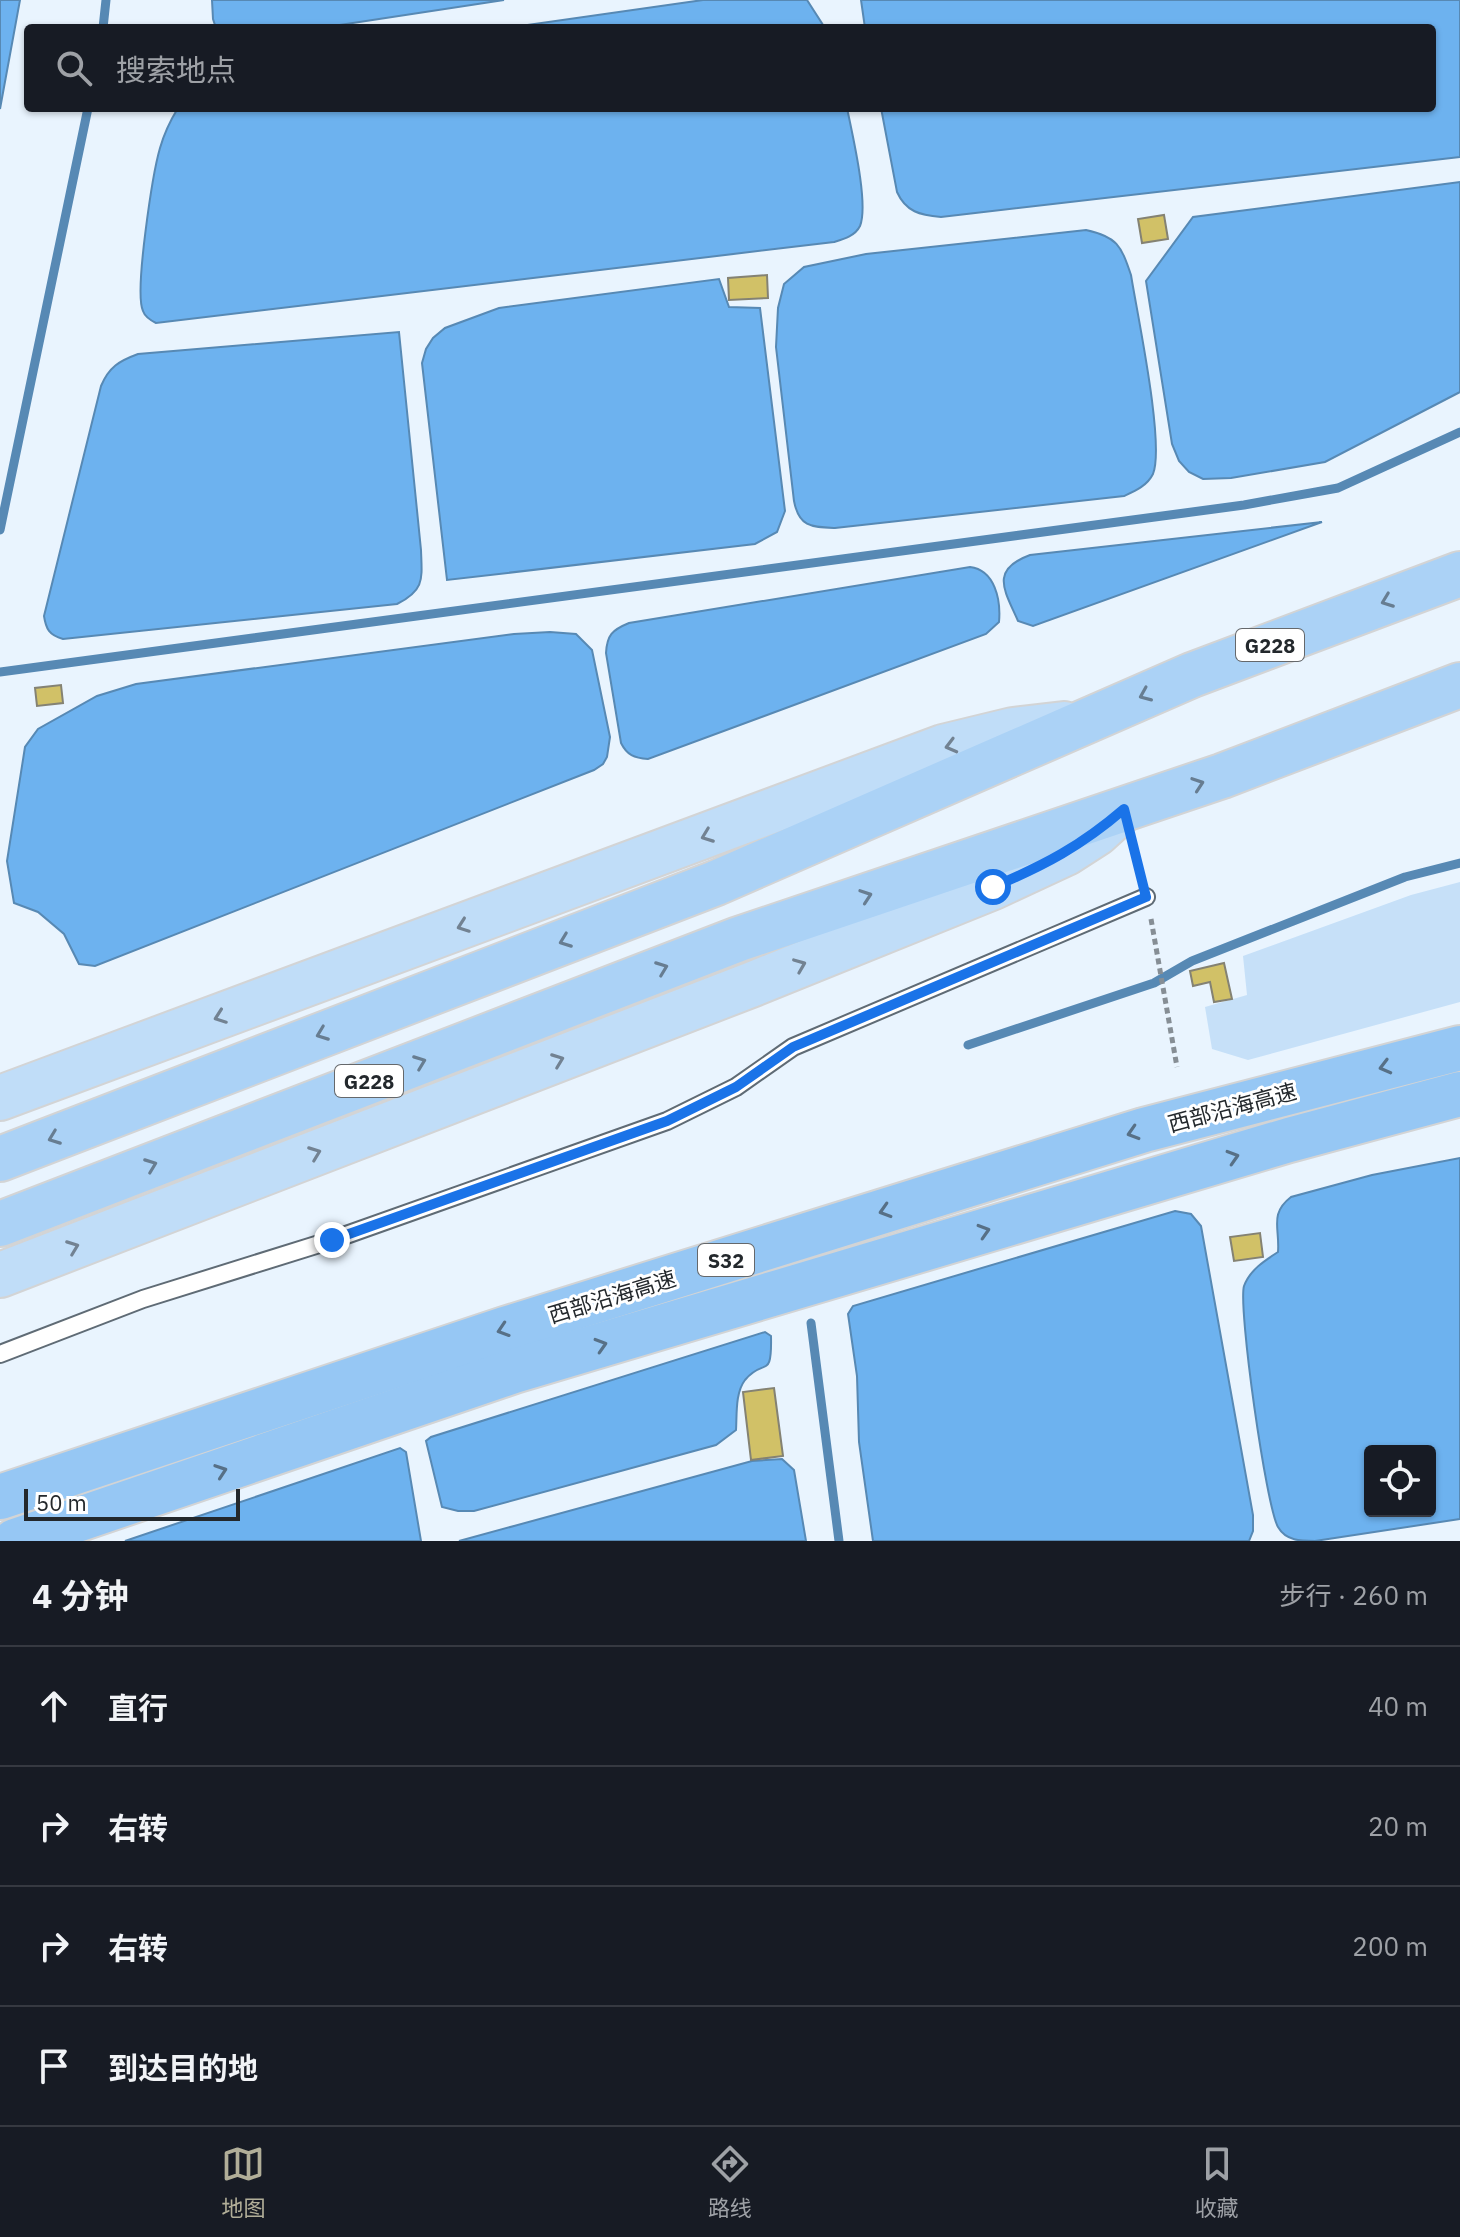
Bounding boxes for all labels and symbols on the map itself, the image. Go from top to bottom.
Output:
one-way arrow [1381,591,1395,608]
road number: G228 [1236,629,1304,661]
one-way arrow [1139,686,1153,702]
one-way arrow [944,736,958,753]
one-way arrow [1190,778,1204,794]
one-way arrow [701,826,715,843]
route start [975,869,1011,905]
one-way arrow [858,889,872,905]
one-way arrow [457,916,471,933]
one-way arrow [559,931,573,948]
one-way arrow [792,958,806,975]
one-way arrow [654,961,668,978]
one-way arrow [214,1007,228,1024]
one-way arrow [316,1024,330,1041]
one-way arrow [550,1053,564,1069]
one-way arrow [412,1055,426,1072]
one-way arrow [1378,1058,1392,1075]
road number: G228 [335,1065,403,1097]
street label: 西部沿海高速 [1164,1076,1300,1138]
one-way arrow [1127,1124,1141,1140]
one-way arrow [48,1128,62,1145]
one-way arrow [307,1146,321,1163]
one-way arrow [1226,1150,1240,1166]
one-way arrow [143,1159,157,1175]
one-way arrow [878,1202,892,1218]
route end [314,1222,350,1258]
one-way arrow [977,1224,991,1240]
one-way arrow [65,1240,79,1257]
road number: S32 [698,1244,754,1276]
street label: 西部沿海高速 [545,1263,679,1329]
one-way arrow [497,1321,510,1337]
one-way arrow [594,1338,607,1354]
one-way arrow [213,1464,227,1480]
scale bar [24,1485,240,1521]

